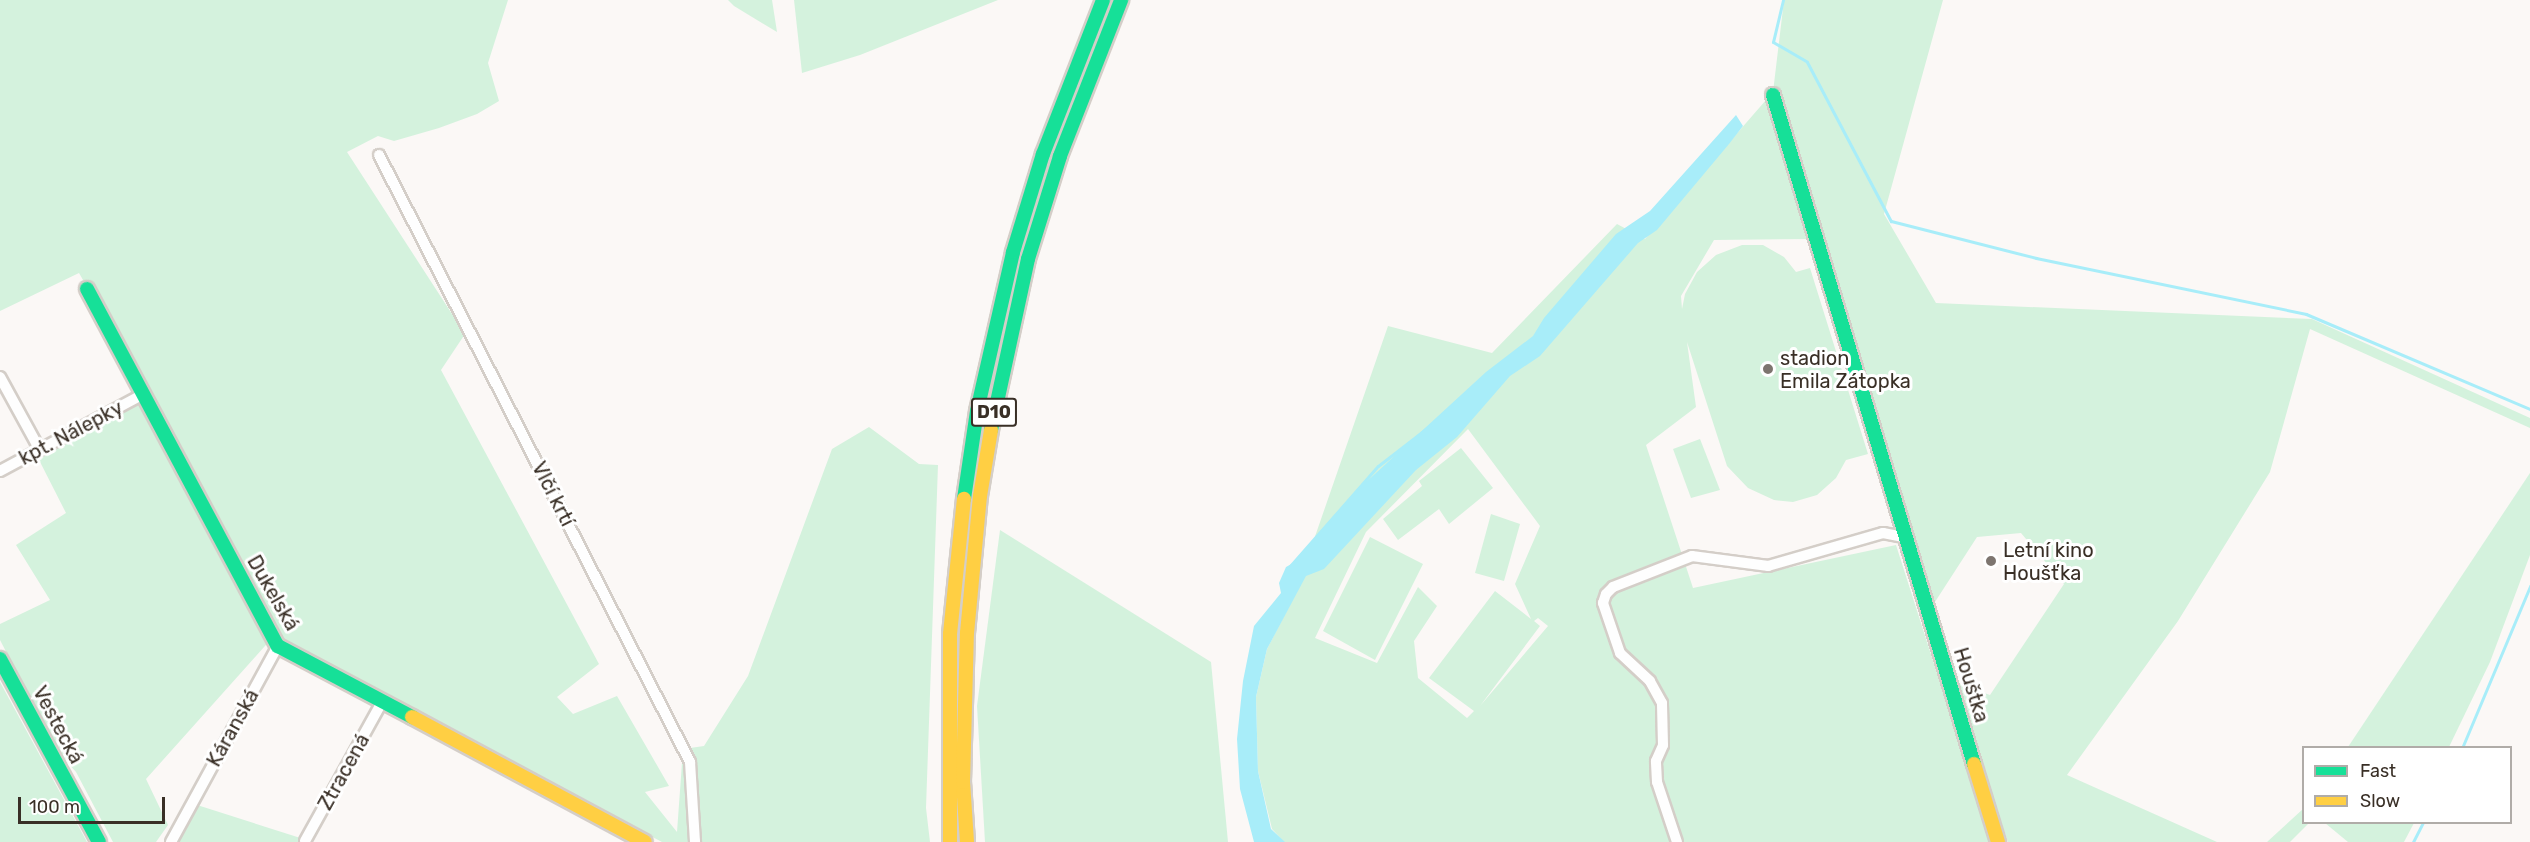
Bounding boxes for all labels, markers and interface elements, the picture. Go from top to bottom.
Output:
place label: stadion Emila Zátopka [1780,346,1911,393]
marker: stadion Emila Zátopka [1761,362,1775,376]
street label: kpt. Nálepky [15,396,127,470]
road number: D10 [970,397,1018,427]
street label: Vlčí krtí [527,458,579,530]
place label: Letní kino Houšťka [2003,538,2094,585]
street label: Dukelská [242,551,304,635]
marker: Letní kino Houšťka [1984,554,1998,568]
street label: Houštka [1948,645,1994,725]
street label: Vestecká [28,682,88,768]
street label: Káranská [202,685,264,771]
street label: Ztracená [313,730,375,814]
legend [2302,746,2512,824]
text: Fast [2360,760,2396,782]
scale bar [21,785,168,823]
text: Slow [2360,790,2400,812]
text: 100 m [29,796,80,818]

